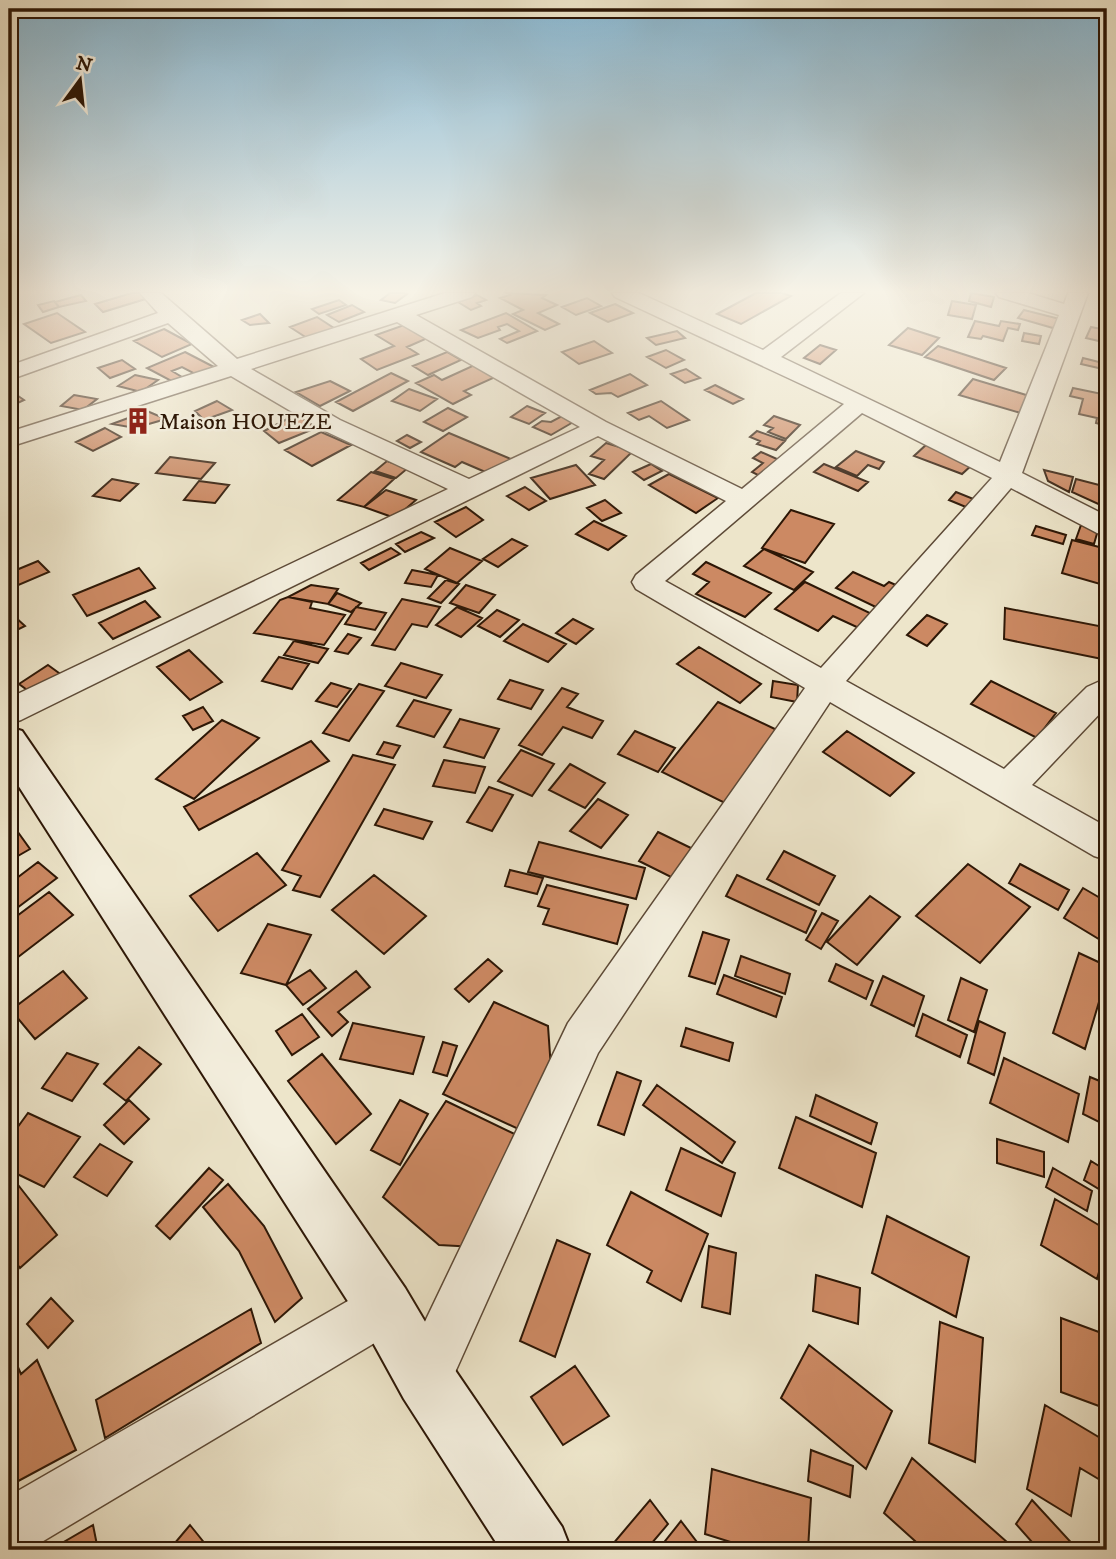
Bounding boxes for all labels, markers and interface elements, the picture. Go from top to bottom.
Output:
north arrow [46,46,116,116]
text: N [73,52,95,78]
building icon: Maison HOUEZE [123,406,153,436]
place label: Maison HOUEZE [159,408,332,437]

